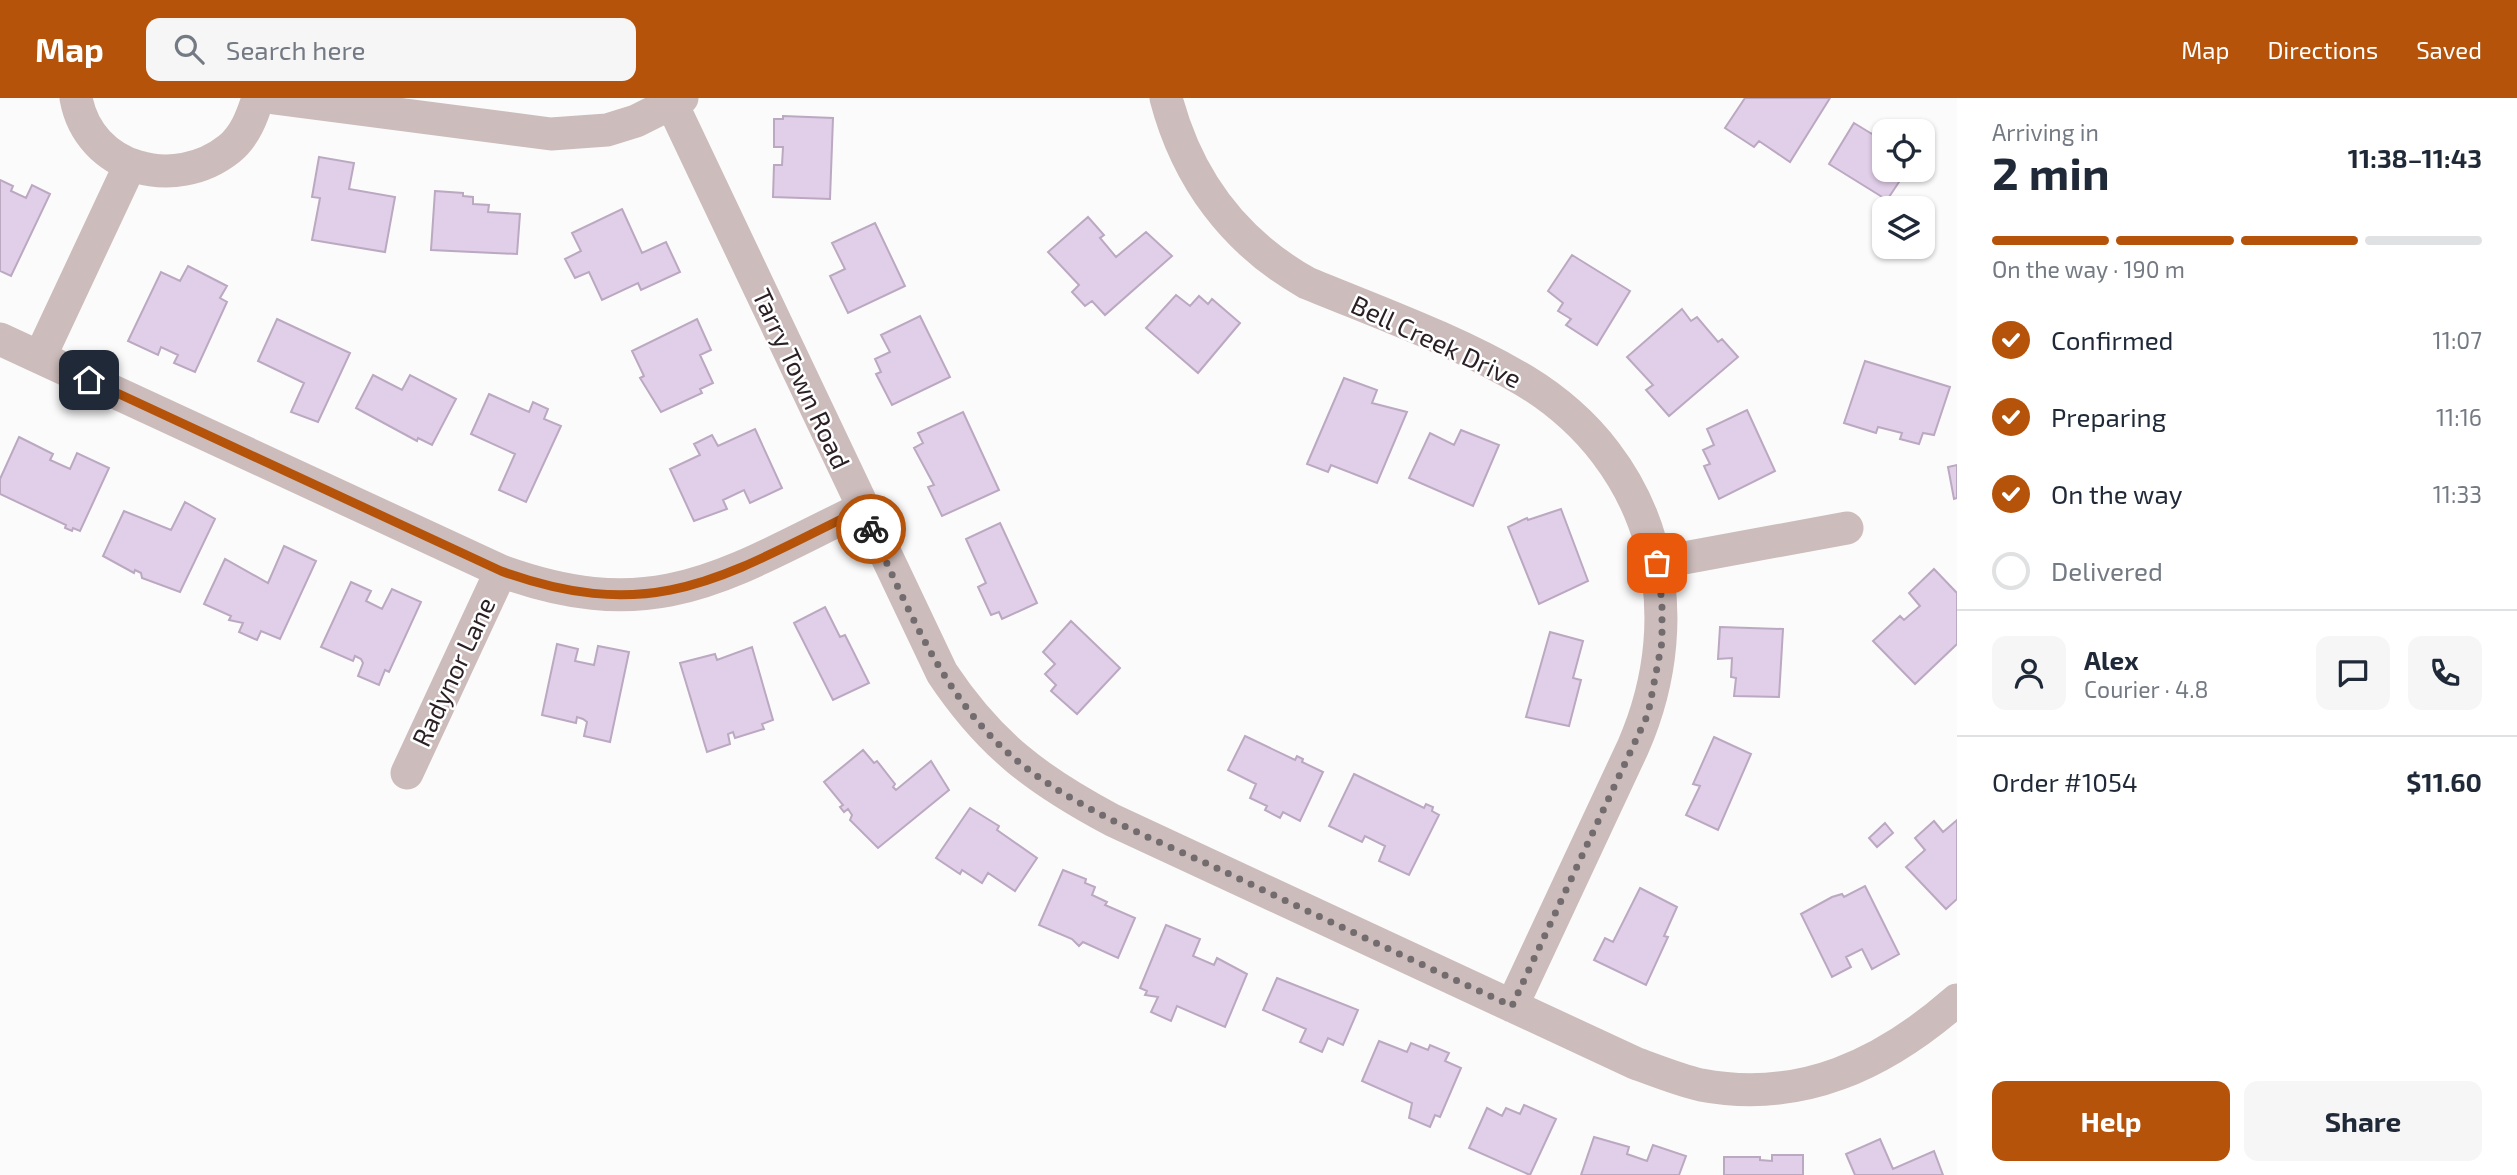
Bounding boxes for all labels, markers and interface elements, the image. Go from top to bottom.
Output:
search box [146,18,636,81]
text: Map [35,29,104,69]
icon: search [170,30,208,68]
text: Search here [226,34,365,65]
text: Map [2181,35,2229,64]
text: Directions [2267,35,2378,64]
text: Saved [2416,35,2482,64]
text: Arriving in [1992,118,2099,146]
map controls [1872,119,1935,259]
button: locate [1872,119,1935,182]
text: 11:38–11:43 [2348,142,2482,173]
text: 2 min [1992,144,2110,199]
button: layers [1872,196,1935,259]
text: On the way · 190 m [1992,255,2185,283]
street label: Tarry Town Road [747,283,858,473]
street label: Bell Creek Drive [1347,288,1527,394]
icon: check [1992,321,2030,359]
text: Confirmed [2051,324,2174,355]
text: 11:07 [2433,326,2482,354]
pin [59,350,119,410]
icon: home [70,361,108,399]
icon: check [1992,398,2030,436]
text: Preparing [2051,401,2166,432]
text: 11:16 [2436,403,2482,431]
icon: check [1992,475,2030,513]
text: On the way [2051,478,2182,509]
text: 11:33 [2433,480,2482,508]
courier [836,494,906,564]
icon: bike [852,510,890,548]
pin [1627,533,1687,593]
icon: bag [1638,544,1676,582]
text: Delivered [2051,555,2163,586]
street label: Radynor Lane [405,592,501,751]
button: person [1992,636,2066,710]
button: chat [2316,636,2390,710]
button: phone [2408,636,2482,710]
text: Alex [2084,644,2139,675]
text: Courier · 4.8 [2084,675,2208,703]
text: Order #1054 [1992,766,2138,797]
text: $11.60 [2406,766,2482,797]
button: Help [1992,1081,2230,1161]
button: Share [2244,1081,2482,1161]

